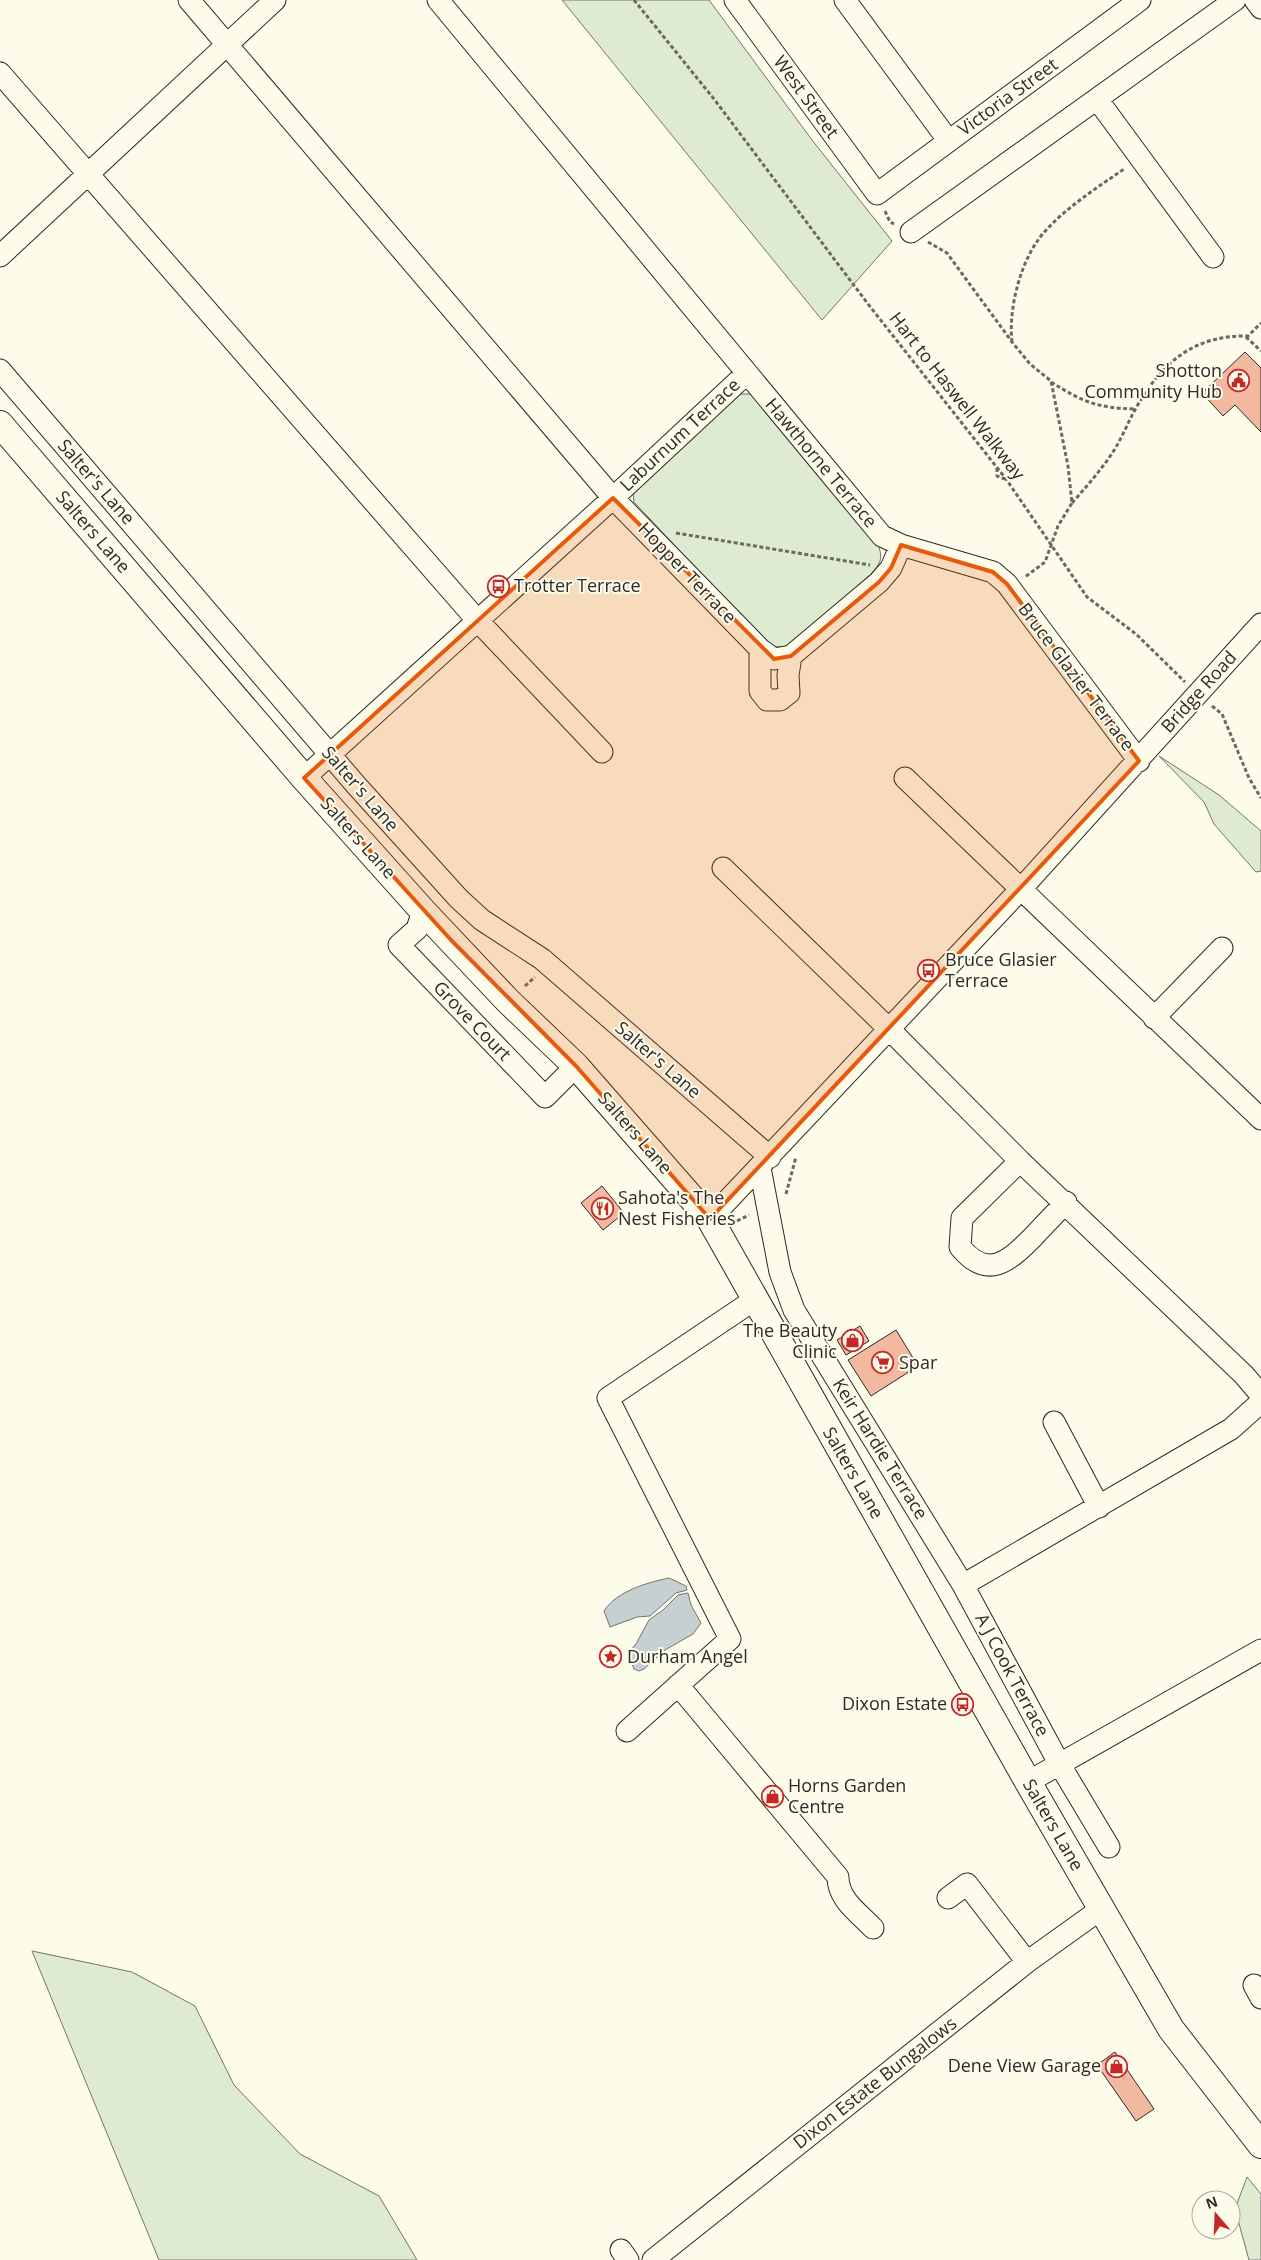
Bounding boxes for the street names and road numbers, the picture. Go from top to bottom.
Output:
street label: West Street [769,50,845,143]
street label: Victoria Street [953,52,1062,141]
street label: Hart to Haswell Walkway [885,306,1032,485]
street label: Laburnum Terrace [614,372,744,496]
street label: Hawthorne Terrace [760,393,883,532]
street label: Salter's Lane [53,433,141,529]
street label: Salters Lane [51,485,136,578]
street label: Hopper Terrace [633,517,742,628]
street label: Bruce Glazier Terrace [1013,597,1140,755]
street label: Bridge Road [1155,645,1241,737]
street label: Salter's Lane [317,740,405,836]
street label: Salters Lane [316,791,402,883]
street label: Grove Court [429,975,517,1065]
street label: Salter's Lane [611,1015,707,1103]
street label: Salters Lane [593,1086,678,1179]
street label: Keir Hardie Terrace [828,1373,934,1524]
street label: Salters Lane [818,1422,890,1523]
street label: A J Cook Terrace [970,1609,1055,1740]
street label: Salters Lane [1018,1774,1090,1875]
street label: Dixon Estate Bungalows [788,2011,961,2154]

